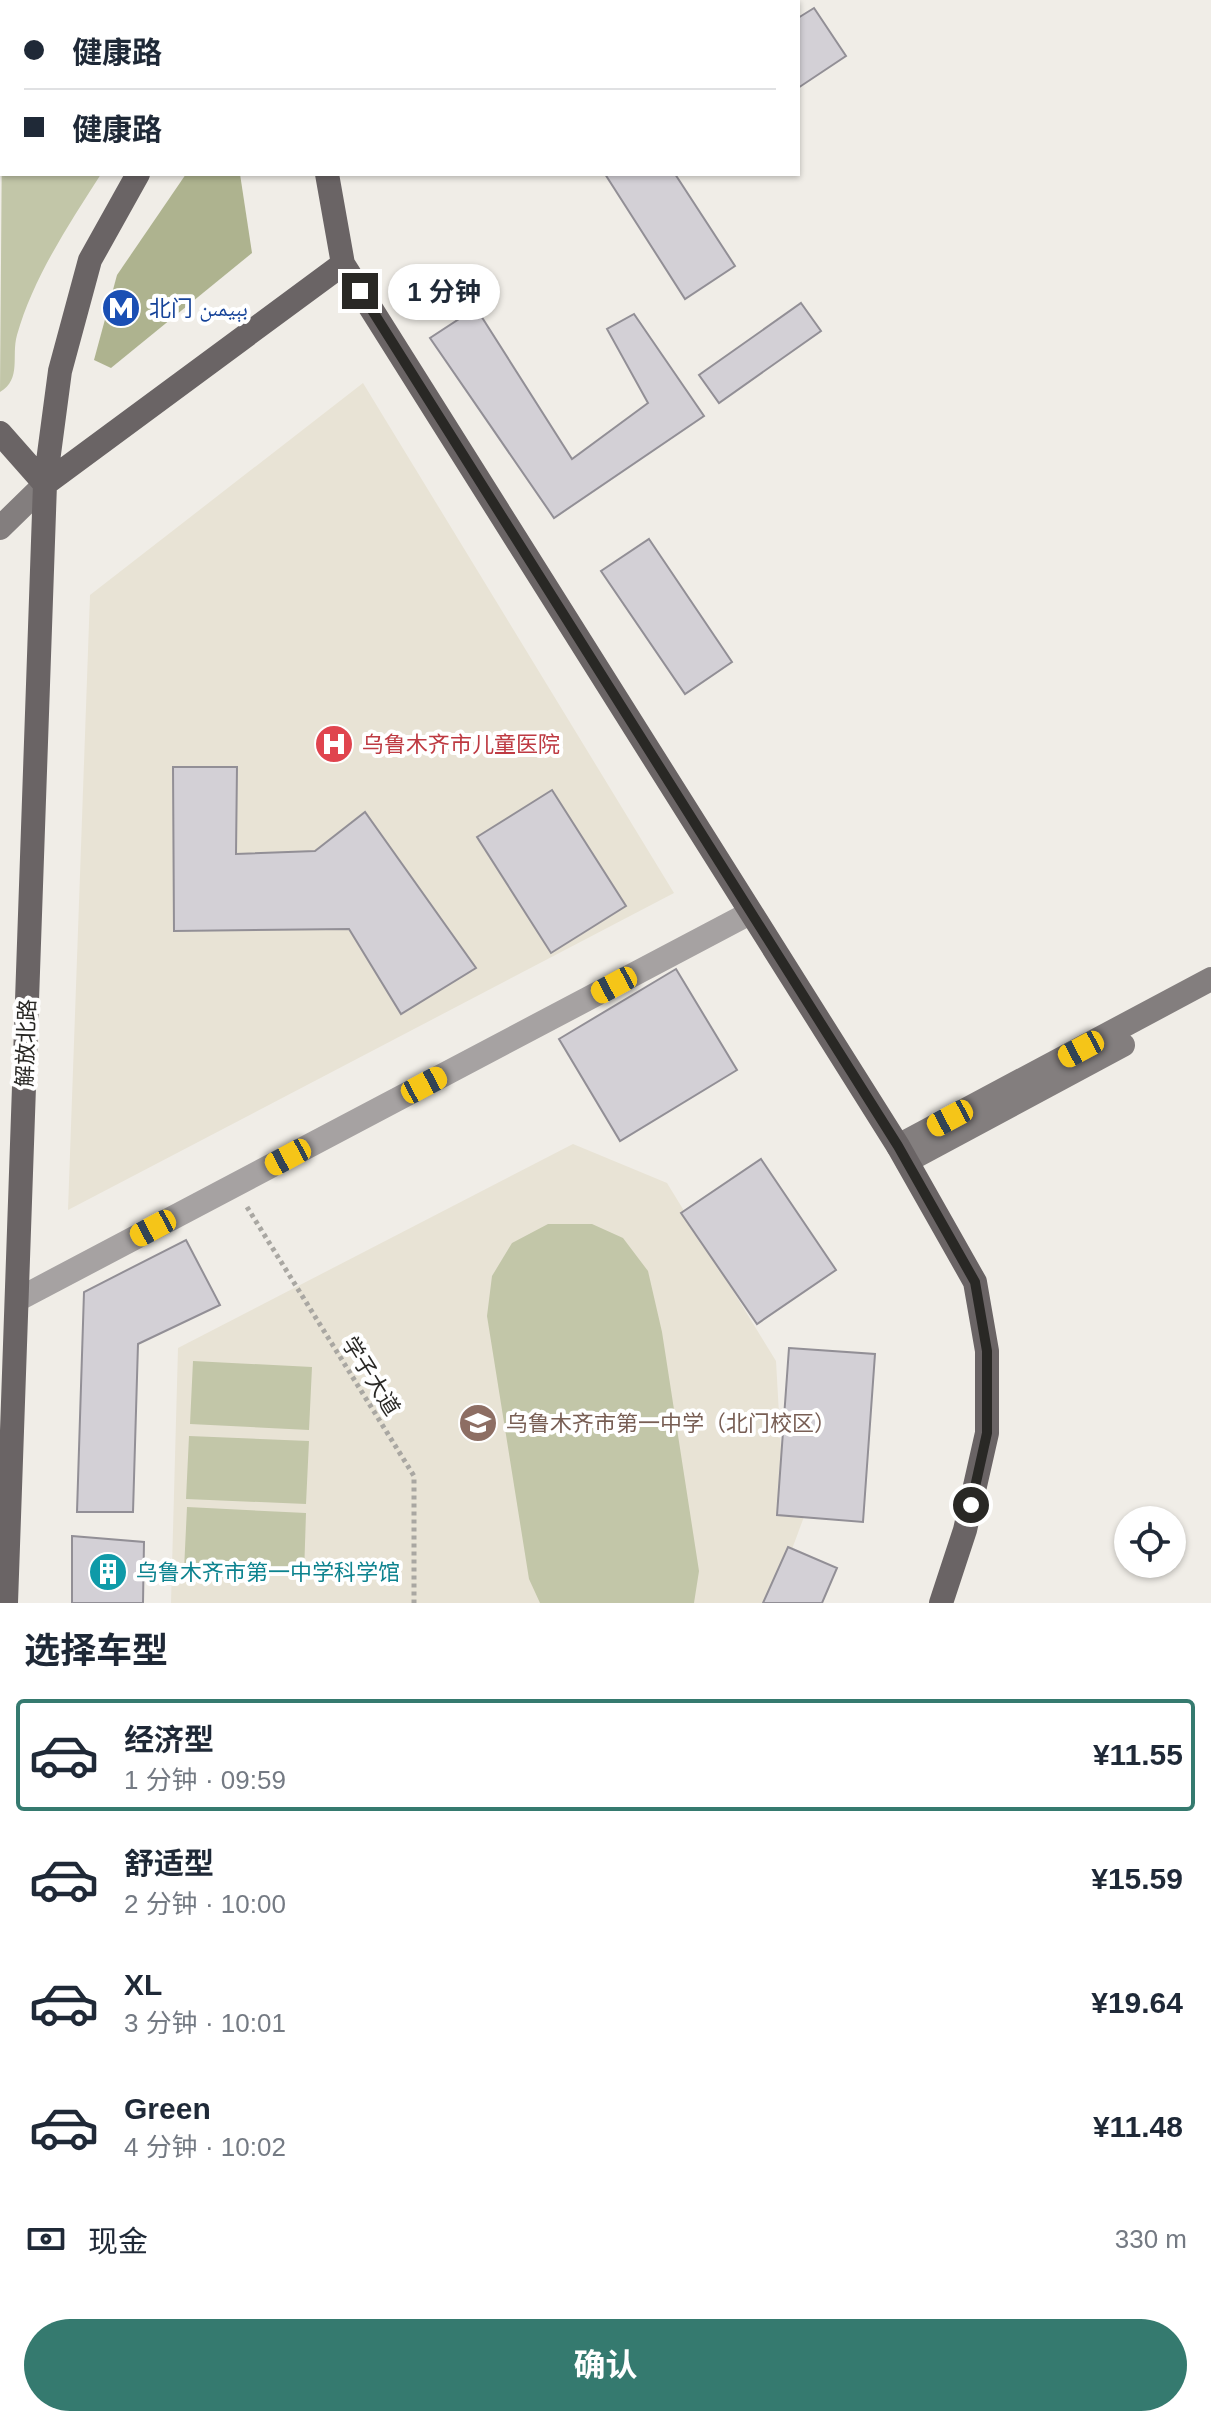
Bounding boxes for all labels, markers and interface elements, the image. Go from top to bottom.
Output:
text: 健康路 [72,36,162,69]
text: 健康路 [72,113,162,146]
callout: 1 分钟 [388,263,500,319]
route end [342,273,378,309]
text: 1 分钟 [407,277,481,307]
metro station icon: 北门 بېيمىن [100,287,142,329]
place label: 北门 بېيمىن [149,296,248,323]
hospital icon: 乌鲁木齐市儿童医院 [313,723,355,765]
place label: 乌鲁木齐市儿童医院 [362,732,560,757]
car [587,963,641,1007]
street label: 解放北路 [12,999,40,1087]
car [1054,1027,1108,1071]
car [397,1063,451,1107]
car [923,1096,977,1140]
car [261,1135,315,1179]
car [126,1206,180,1250]
street label: 学子大道 [337,1332,405,1420]
school or university icon: 乌鲁木齐市第一中学（北门校区） [457,1402,499,1444]
place label: 乌鲁木齐市第一中学（北门校区） [506,1411,836,1436]
route start [953,1487,989,1523]
map controls [1114,1506,1186,1578]
button: locate [1114,1506,1186,1578]
building icon: 乌鲁木齐市第一中学科学馆 [87,1551,129,1593]
place label: 乌鲁木齐市第一中学科学馆 [136,1560,400,1585]
text: 选择车型 [24,1630,168,1671]
icon: car [28,1719,100,1791]
text: 经济型 [124,1723,214,1756]
text: ¥11.55 [1093,1738,1183,1771]
text: 1 分钟 · 09:59 [124,1765,286,1795]
icon: car [28,1843,100,1915]
text: 舒适型 [124,1847,214,1880]
text: ¥15.59 [1091,1862,1183,1895]
text: 2 分钟 · 10:00 [124,1889,286,1919]
icon: car [28,1967,100,2039]
text: XL [124,1968,162,2001]
text: ¥19.64 [1091,1986,1183,2019]
text: 3 分钟 · 10:01 [124,2008,286,2038]
icon: car [28,2091,100,2163]
text: Green [124,2092,211,2125]
text: ¥11.48 [1093,2110,1183,2143]
text: 4 分钟 · 10:02 [124,2132,286,2162]
icon: cash [24,2217,68,2261]
text: 330 m [1115,2224,1187,2254]
text: 现金 [88,2225,148,2258]
button: 确认 [24,2319,1187,2411]

